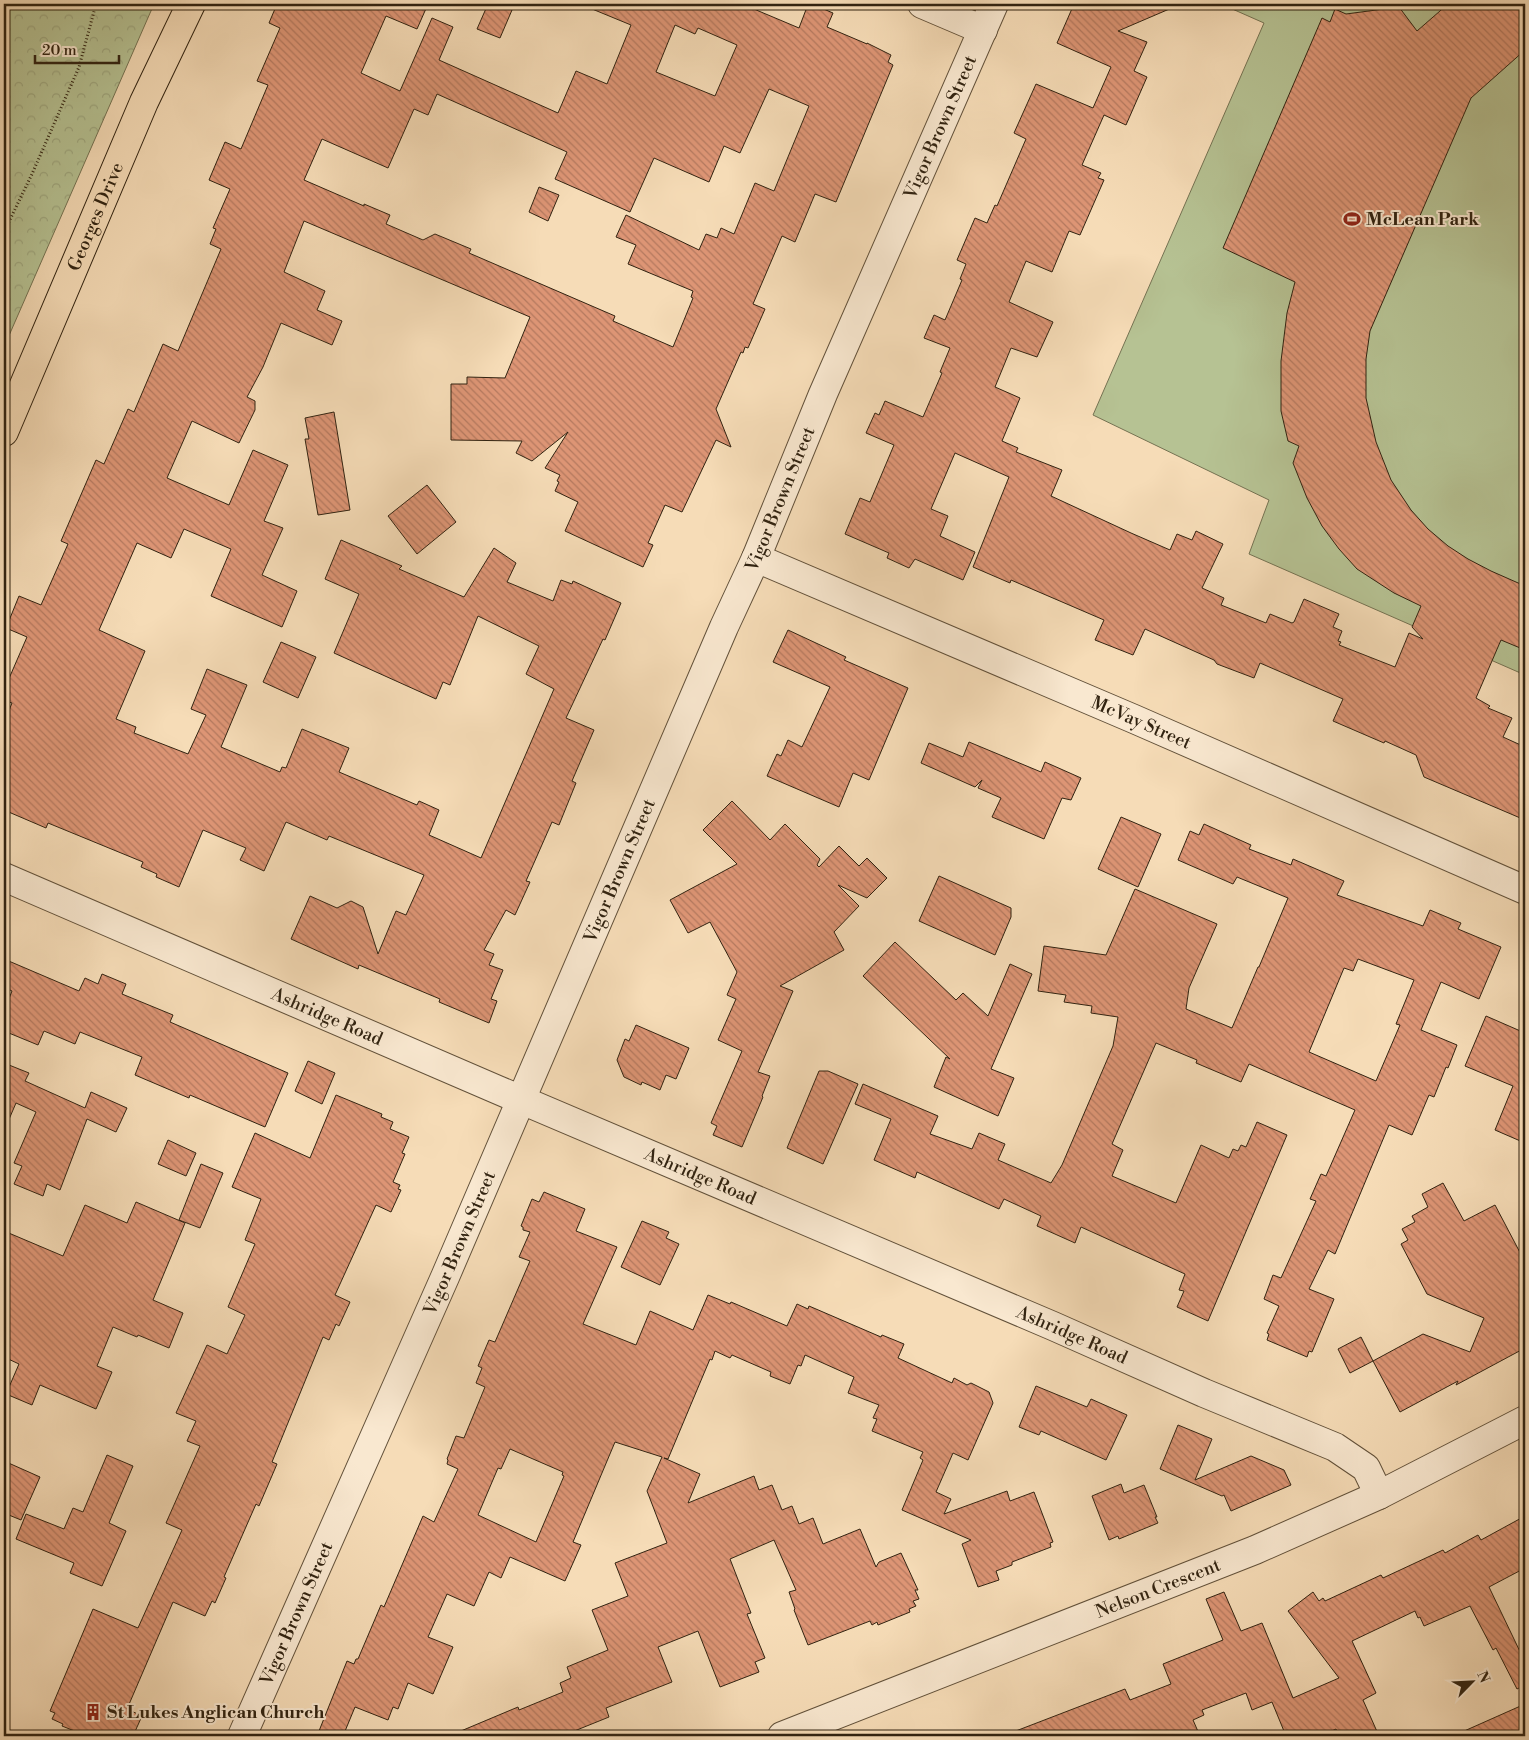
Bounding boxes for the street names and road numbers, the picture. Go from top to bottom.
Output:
street label: Vigor Brown Street [898,51,982,203]
street label: Georges Drive [62,159,129,274]
street label: Vigor Brown Street [739,423,820,576]
street label: McVay Street [1088,691,1196,754]
street label: Vigor Brown Street [578,795,661,947]
street label: Ashridge Road [267,982,387,1051]
street label: Ashridge Road [640,1142,760,1210]
street label: Vigor Brown Street [418,1167,501,1319]
street label: Ashridge Road [1012,1300,1132,1369]
street label: Vigor Brown Street [254,1538,338,1690]
street label: Nelson Crescent [1092,1553,1224,1623]

